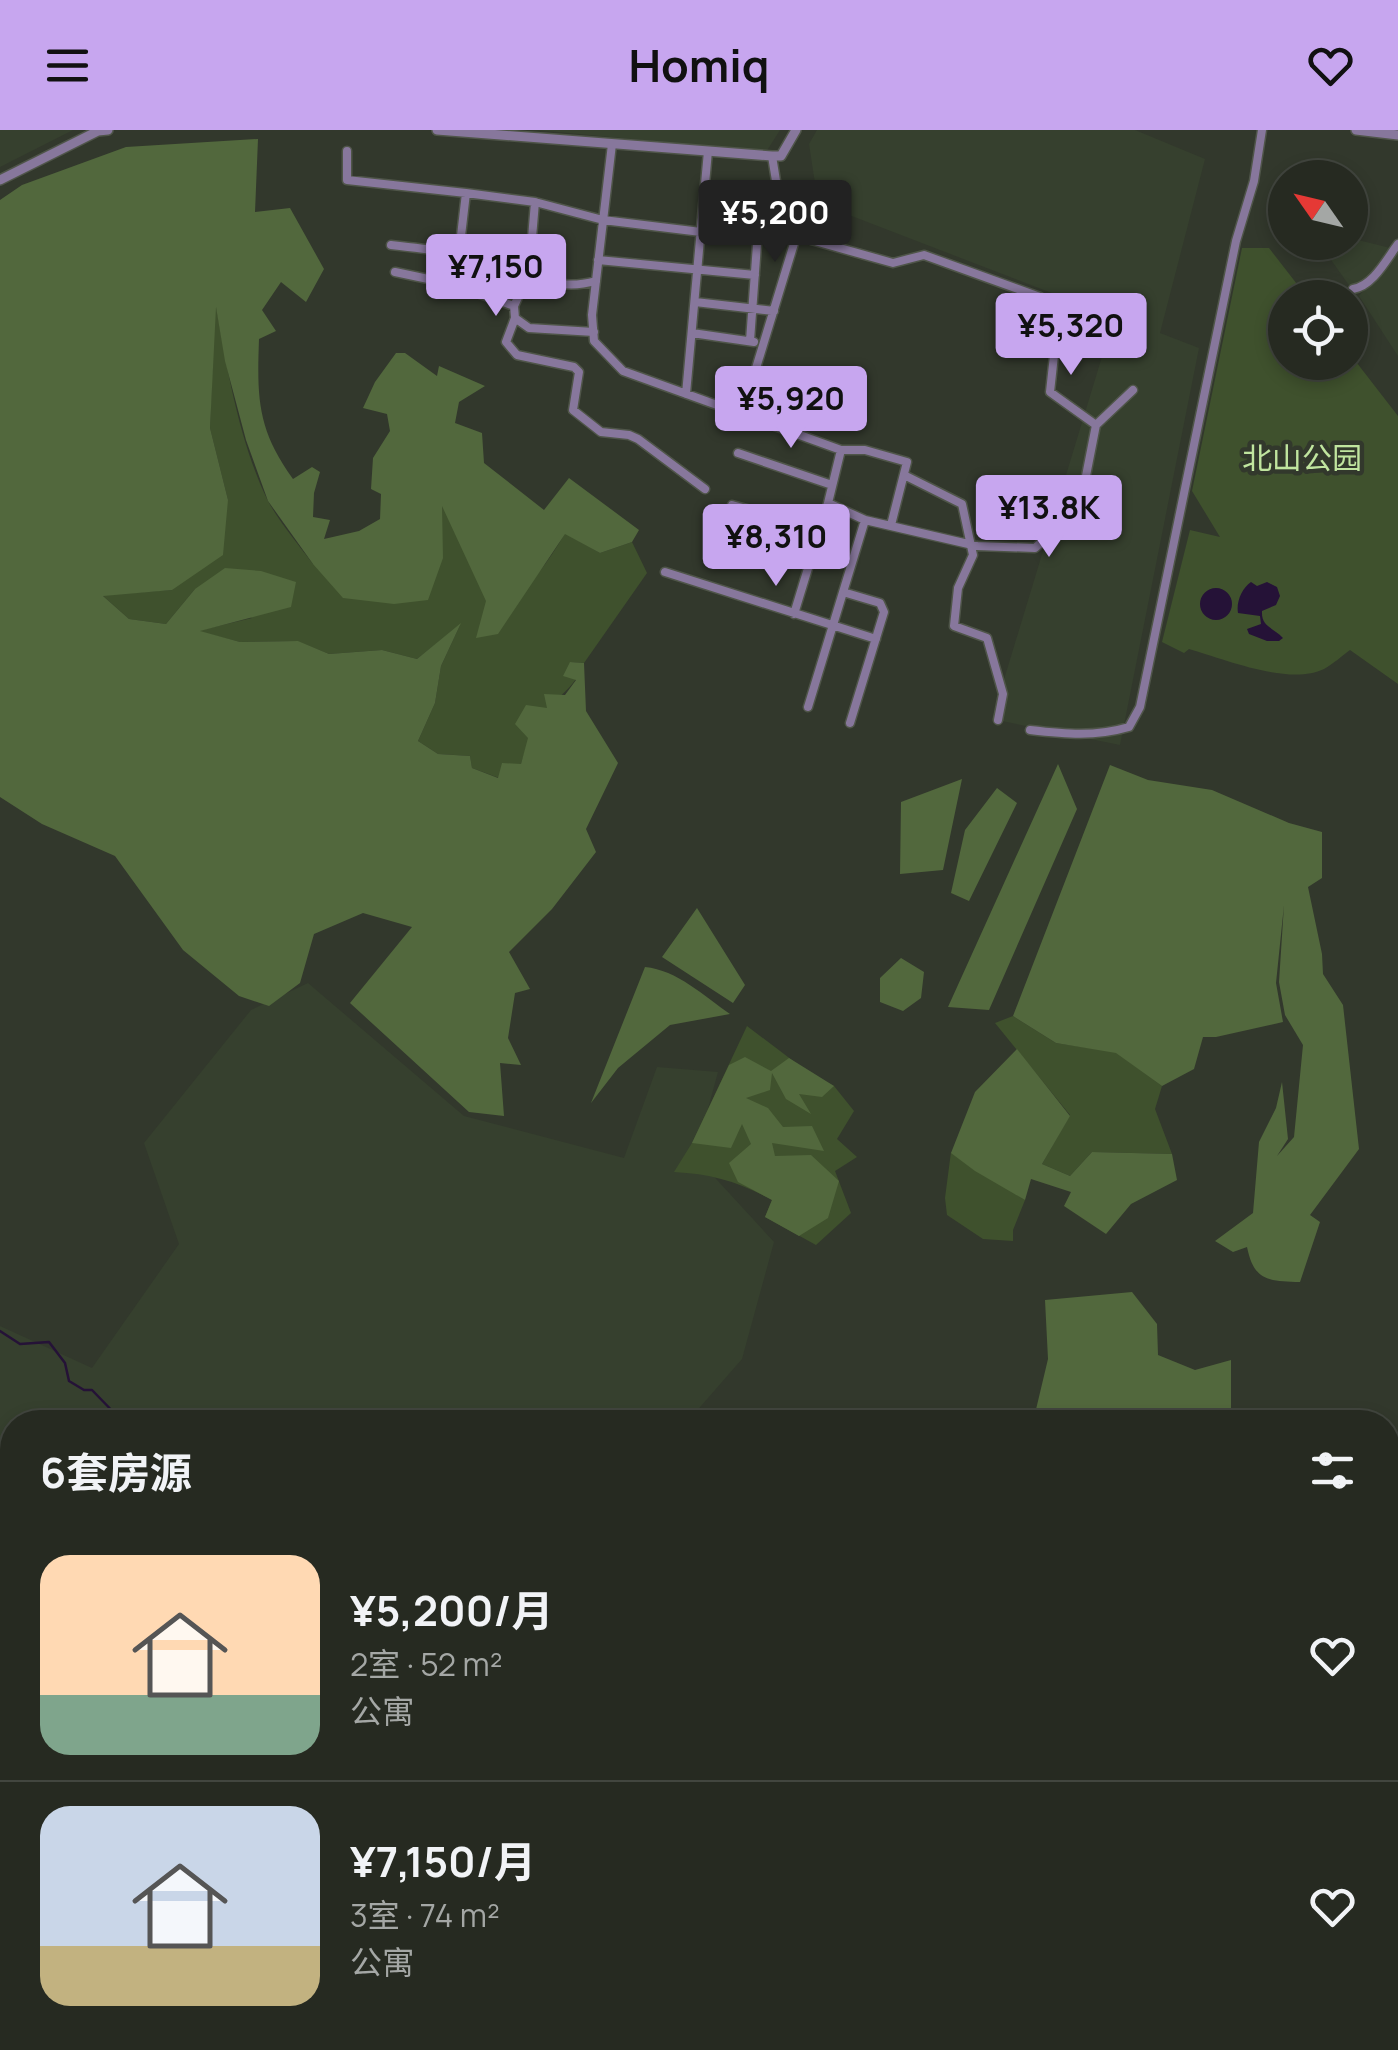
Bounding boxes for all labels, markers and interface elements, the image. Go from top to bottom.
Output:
text: Homiq [628,34,770,96]
icon: menu [40,38,95,93]
icon: heart [1303,38,1358,93]
north arrow [1268,160,1368,260]
map controls [1268,160,1368,380]
pin: ¥5,200 [694,180,856,265]
text: ¥5,200 [720,190,830,234]
pin: ¥7,150 [415,234,577,319]
text: ¥7,150 [448,244,544,288]
button: locate [1268,280,1368,380]
pin: ¥5,320 [990,293,1152,378]
text: ¥5,320 [1018,303,1124,347]
pin: ¥5,920 [710,366,872,451]
text: ¥5,920 [737,376,845,420]
park label: 北山公园 [1242,437,1362,478]
pin: ¥13.8K [968,475,1130,560]
text: ¥13.8K [998,485,1100,529]
pin: ¥8,310 [695,504,857,589]
text: ¥8,310 [725,514,827,558]
text: 6套房源 [40,1443,192,1501]
icon: filters [1305,1443,1360,1498]
text: ¥5,200/月 [350,1581,554,1639]
icon: home [120,1595,240,1715]
icon: heart [1305,1628,1360,1683]
text: 2室 · 52 m² [350,1642,502,1686]
text: 公寓 [350,1689,414,1733]
text: ¥7,150/月 [350,1832,536,1890]
icon: home [120,1846,240,1966]
icon: heart [1305,1879,1360,1934]
text: 3室 · 74 m² [350,1893,500,1937]
text: 公寓 [350,1940,414,1984]

